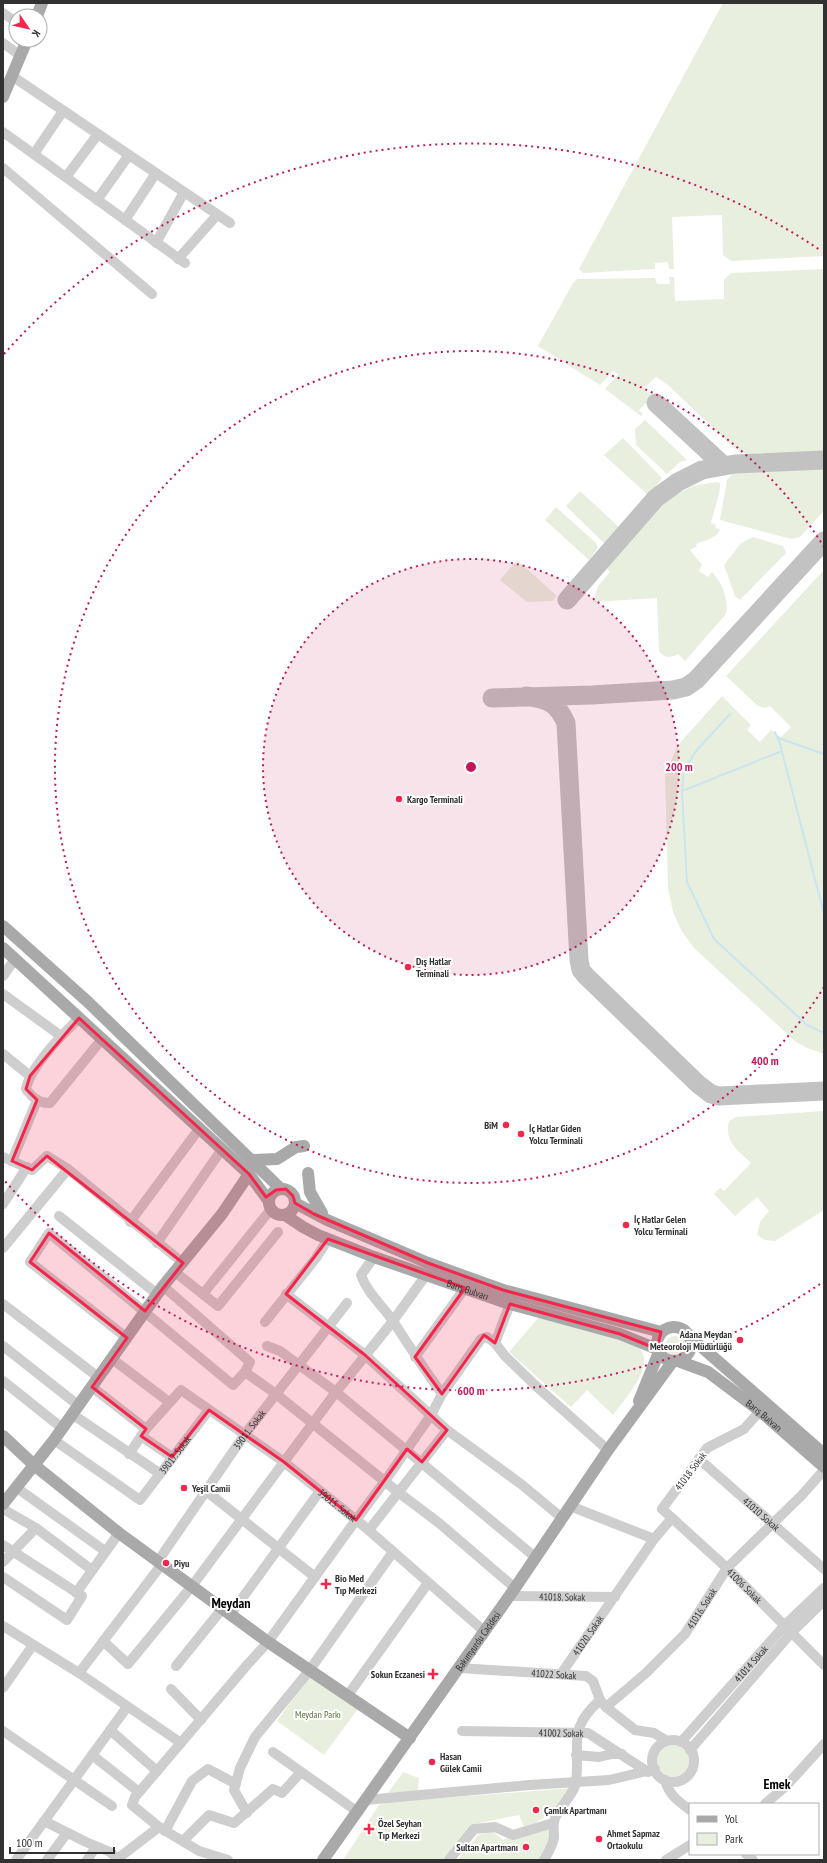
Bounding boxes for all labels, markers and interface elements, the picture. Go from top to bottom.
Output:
north arrow [8,8,48,48]
text: K [29,27,44,40]
text: 200 m [665,759,693,774]
centre of rings [464,760,478,774]
place label: Kargo Terminali [407,793,463,806]
marker: Kargo Terminali [394,794,404,804]
place label: Dış Hatlar Terminali [416,955,451,980]
marker: Dış Hatlar Terminali [403,962,413,972]
text: 400 m [751,1053,779,1068]
place label: BiM [484,1119,498,1132]
marker: BiM [501,1120,511,1130]
place label: İç Hatlar Giden Yolcu Terminali [528,1122,583,1147]
marker: İç Hatlar Giden Yolcu Terminali [516,1129,526,1139]
place label: İç Hatlar Gelen Yolcu Terminali [633,1213,688,1238]
marker: İç Hatlar Gelen Yolcu Terminali [621,1220,631,1230]
street label: Barış Bulvarı [445,1277,490,1303]
place label: Adana Meydan Meteoroloji Müdürlüğü [650,1328,733,1353]
marker: Adana Meydan Meteoroloji Müdürlüğü [735,1335,745,1345]
text: 600 m [457,1383,485,1398]
street label: Barış Bulvarı [743,1397,785,1435]
street label: 39011. Sokak [230,1407,268,1452]
street label: 39017. Sokak [156,1433,194,1477]
street label: 41018 Sokak [672,1449,709,1493]
place label: Yeşil Camii [191,1482,230,1495]
marker: Yeşil Camii [179,1483,189,1493]
street label: 39015. Sokak [315,1486,359,1525]
street label: 41010 Sokak [740,1494,782,1534]
place label: Piyu [174,1557,190,1570]
marker: Piyu [161,1558,171,1568]
street label: 41006 Sokak [724,1565,765,1606]
place label: Bio Med Tıp Merkezi [335,1572,377,1597]
marker: Bio Med Tıp Merkezi [320,1578,332,1590]
street label: 41016. Sokak [684,1586,720,1632]
street label: 41018. Sokak [539,1590,585,1604]
district label: Meydan [211,1594,251,1612]
street label: Bakımyurdu Caddesi [453,1609,503,1674]
street label: 41020. Sokak [570,1613,607,1658]
street label: 41014 Sokak [731,1643,771,1685]
street label: 41022 Sokak [531,1667,577,1682]
place label: Sokun Eczanesi [371,1668,425,1681]
marker: Sokun Eczanesi [428,1669,438,1679]
park label: Meydan Parkı [295,1708,341,1721]
street label: 41002 Sokak [538,1726,584,1740]
place label: Hasan Gülek Camii [440,1750,482,1775]
marker: Hasan Gülek Camii [427,1757,437,1767]
district label: Emek [763,1775,791,1793]
legend [689,1803,819,1855]
place label: Çamlık Apartmanı [544,1804,607,1817]
marker: Çamlık Apartmanı [531,1805,541,1815]
text: Yol [725,1811,738,1826]
place label: Özel Seyhan Tıp Merkezi [378,1817,422,1842]
marker: Özel Seyhan Tıp Merkezi [363,1823,375,1835]
place label: Ahmet Sapmaz Ortaokulu [606,1827,660,1852]
scale bar [10,1829,114,1855]
text: Park [725,1831,743,1846]
marker: Ahmet Sapmaz Ortaokulu [594,1834,604,1844]
text: 100 m [16,1835,43,1850]
place label: Sultan Apartmanı [456,1841,518,1854]
marker: Sultan Apartmanı [521,1842,531,1852]

